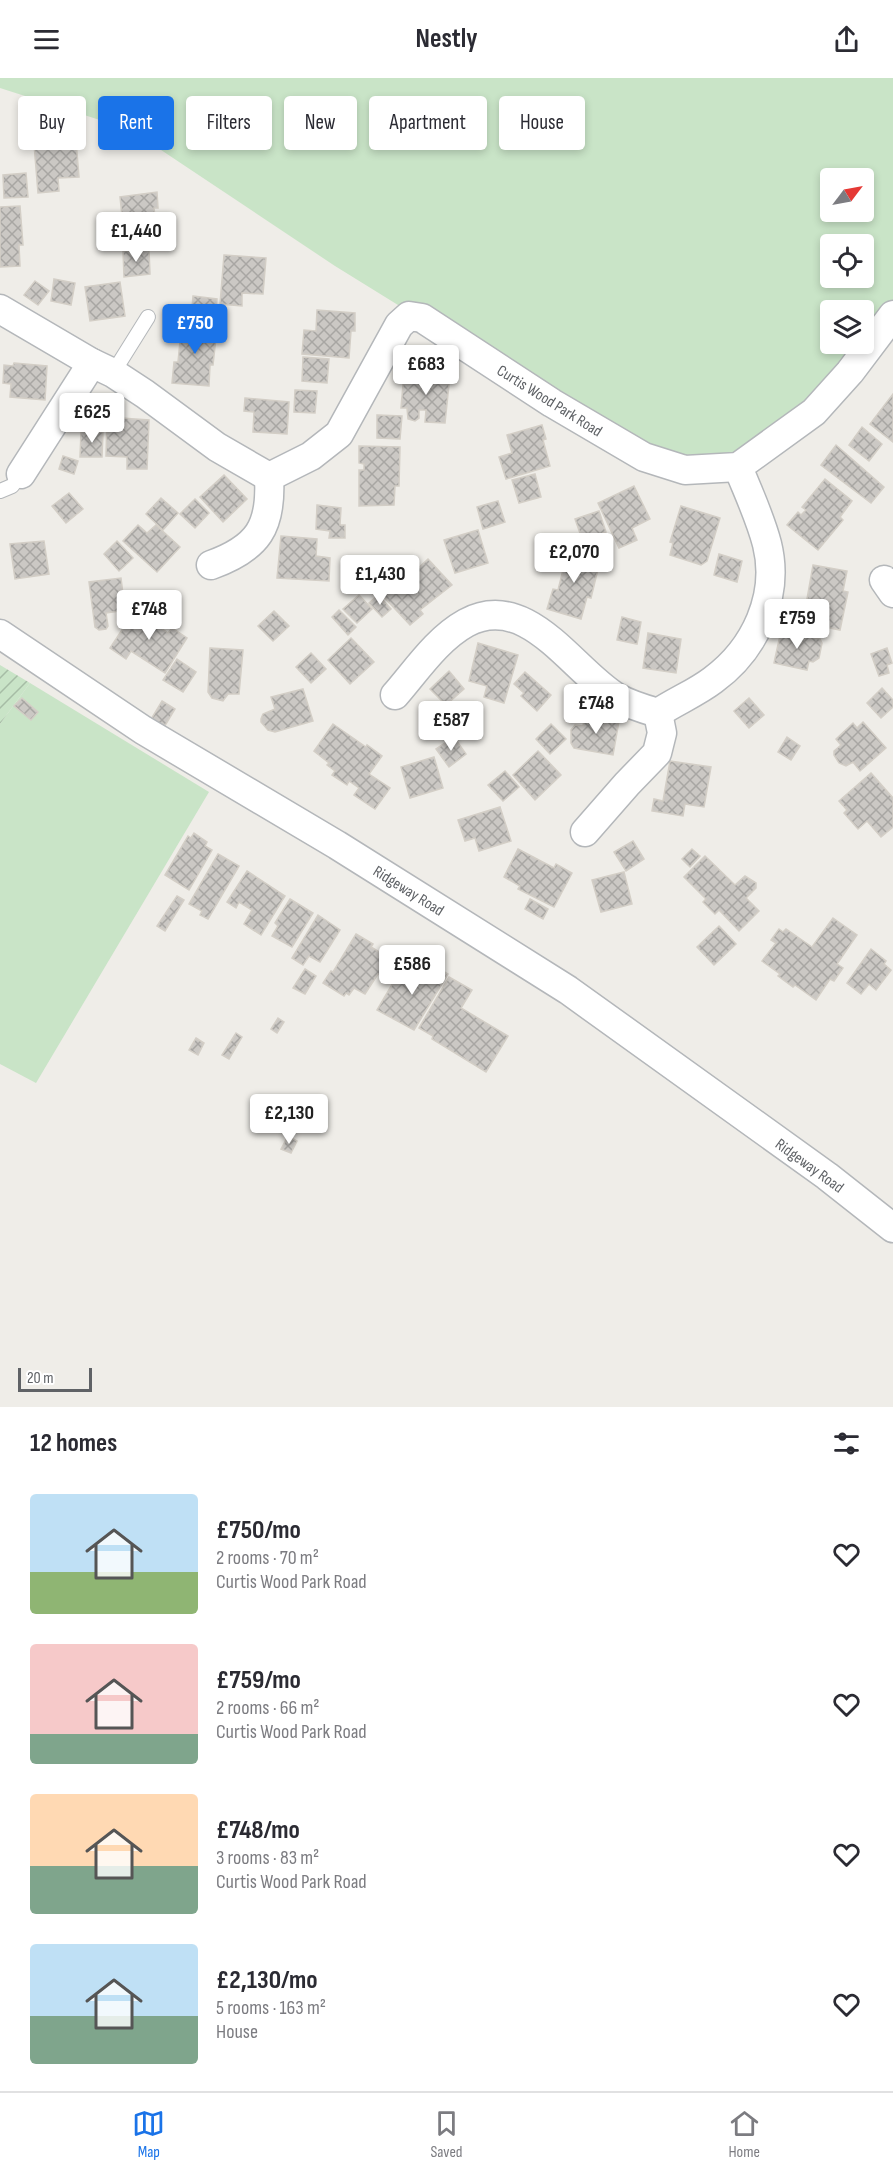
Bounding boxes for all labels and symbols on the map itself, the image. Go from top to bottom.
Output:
north arrow [820,168,874,222]
pin: £1,440 [87,212,185,263]
pin: £750 [159,304,231,355]
pin: £683 [390,345,462,396]
street label: Curtis Wood Park Road [493,361,605,441]
pin: £625 [56,393,128,444]
pin: £2,070 [525,533,623,584]
pin: £1,430 [331,555,429,606]
pin: £748 [113,590,185,641]
pin: £759 [761,599,833,650]
pin: £748 [560,684,632,735]
pin: £587 [415,701,487,752]
street label: Ridgeway Road [369,862,447,921]
pin: £586 [376,945,448,996]
pin: £2,130 [240,1094,338,1145]
street label: Ridgeway Road [771,1135,847,1197]
scale bar [18,1365,92,1392]

